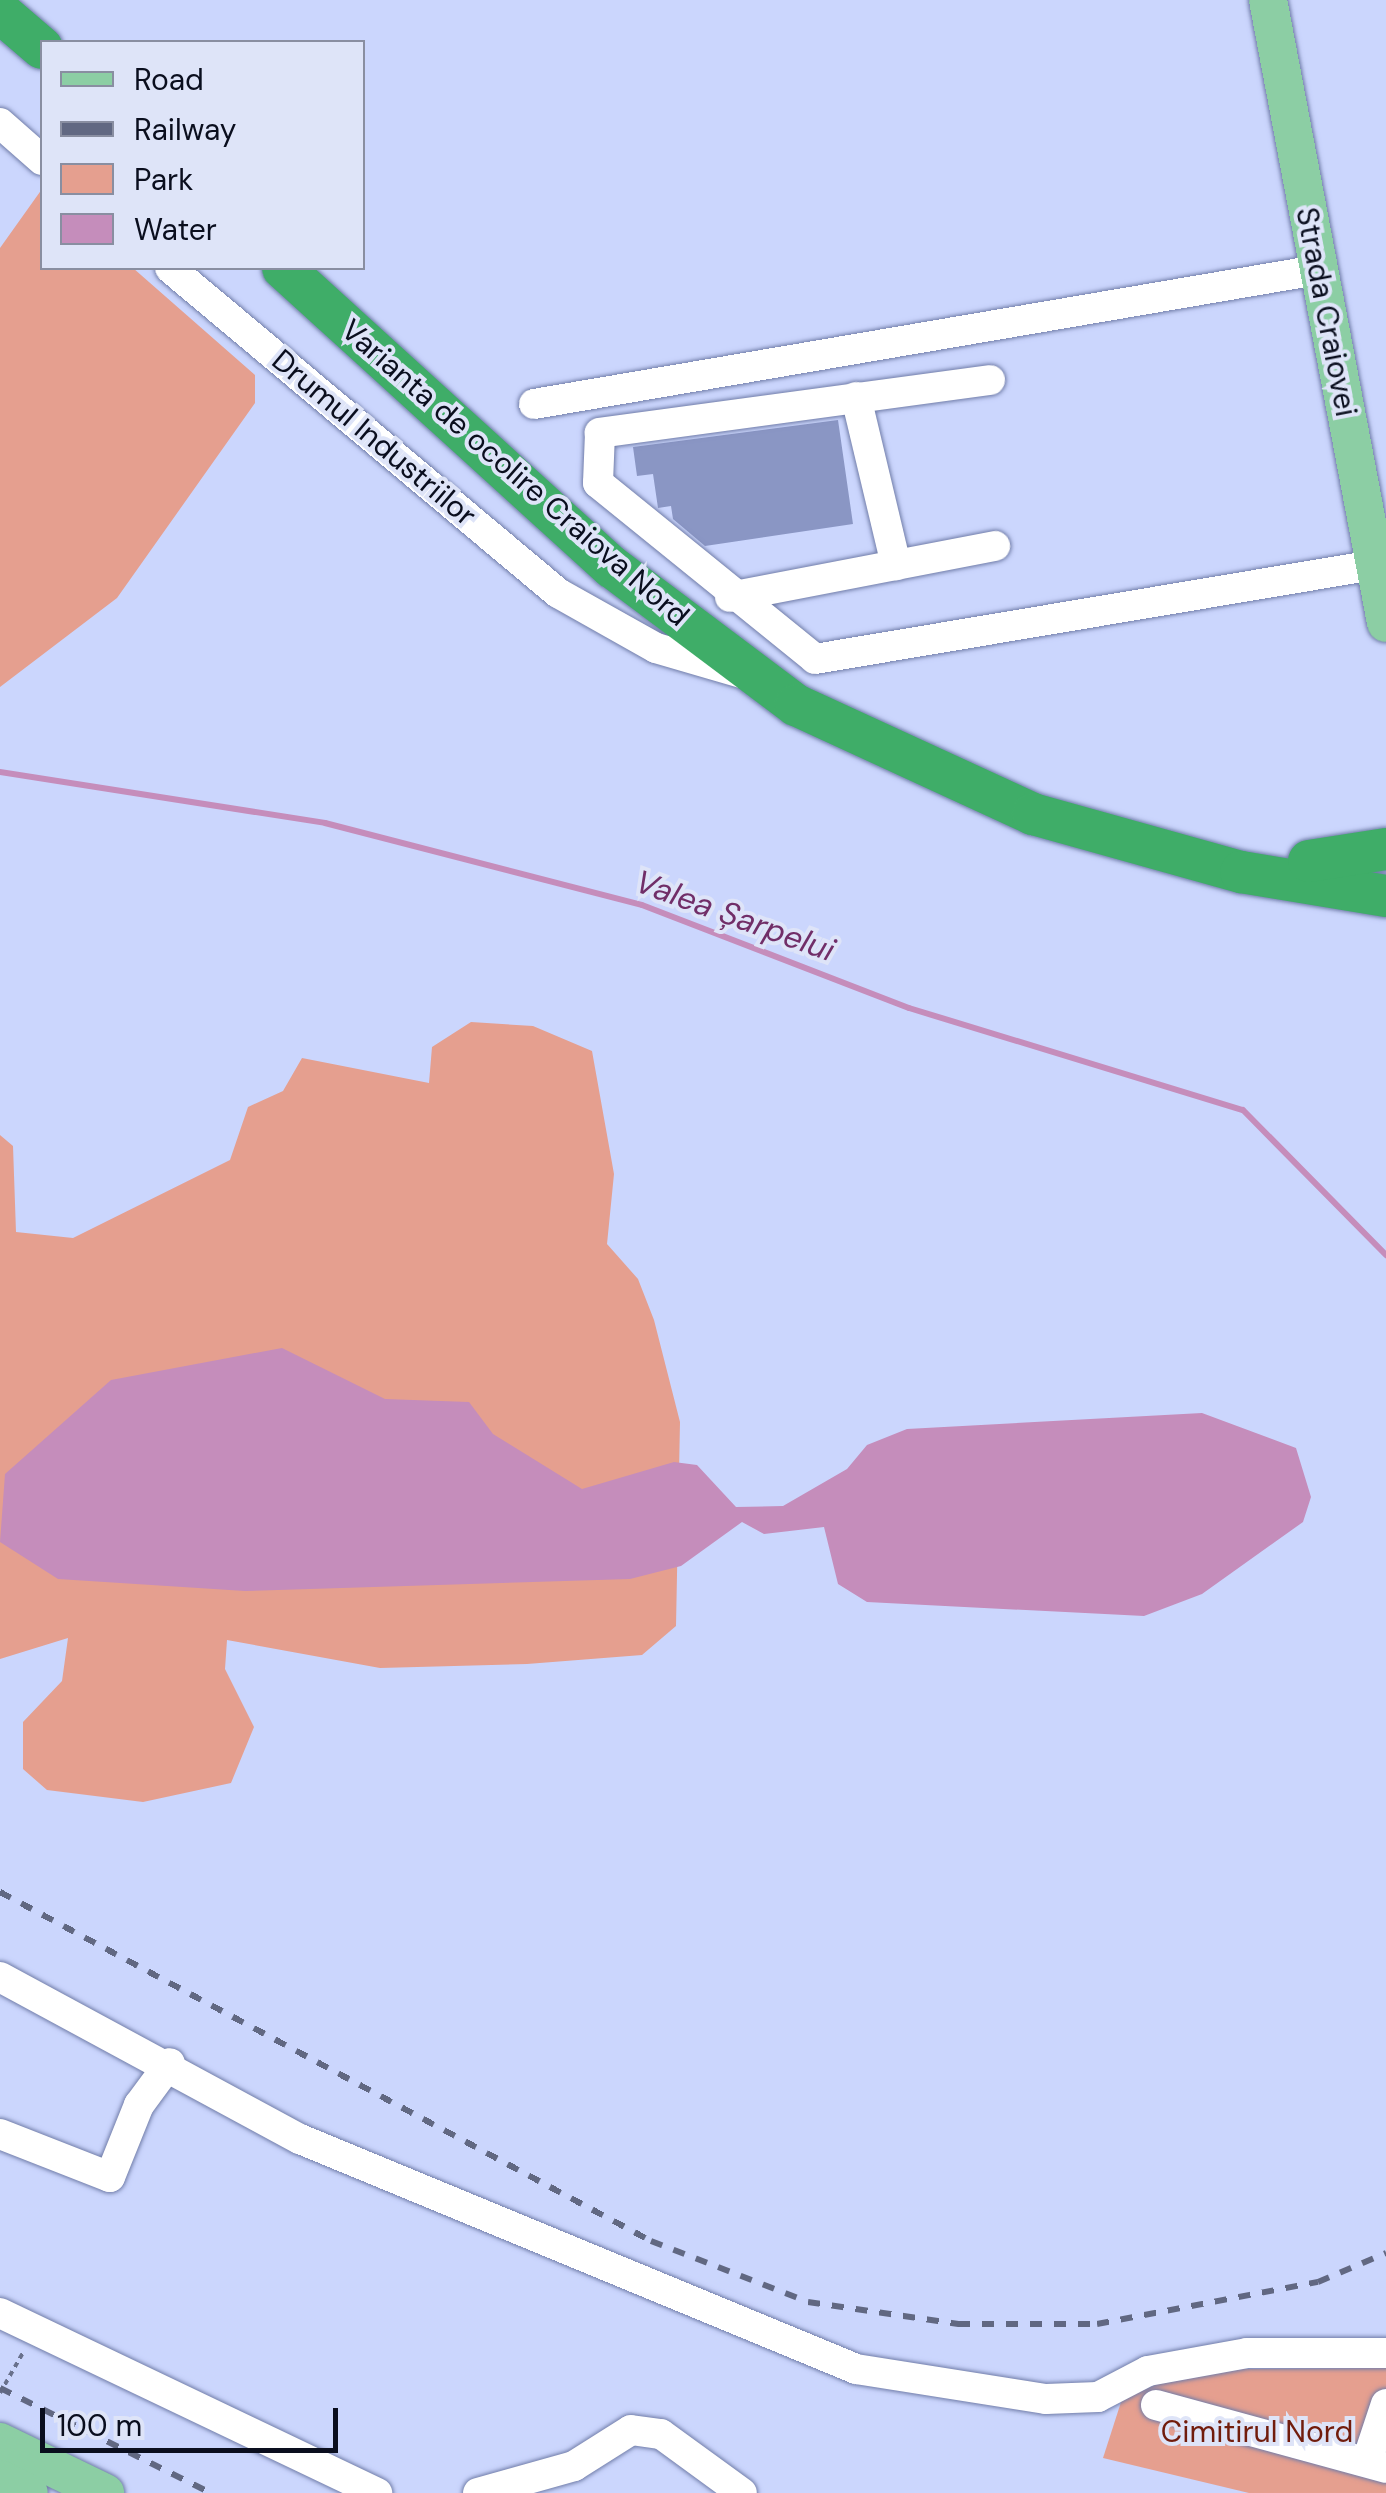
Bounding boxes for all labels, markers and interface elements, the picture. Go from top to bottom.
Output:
legend [40,40,365,270]
text: Road [134,60,204,99]
text: Railway [134,110,237,149]
text: Park [134,160,193,199]
street label: Strada Craiovei [1288,204,1364,420]
text: Water [134,210,217,249]
street label: Varianta de ocolire Craiova Nord [334,312,696,634]
street label: Drumul Industriilor [265,342,483,534]
water label: Valea Șarpelui [630,862,840,970]
scale bar [45,2388,342,2450]
text: 100 m [57,2406,142,2445]
park label: Cimitirul Nord [1161,2414,1353,2450]

